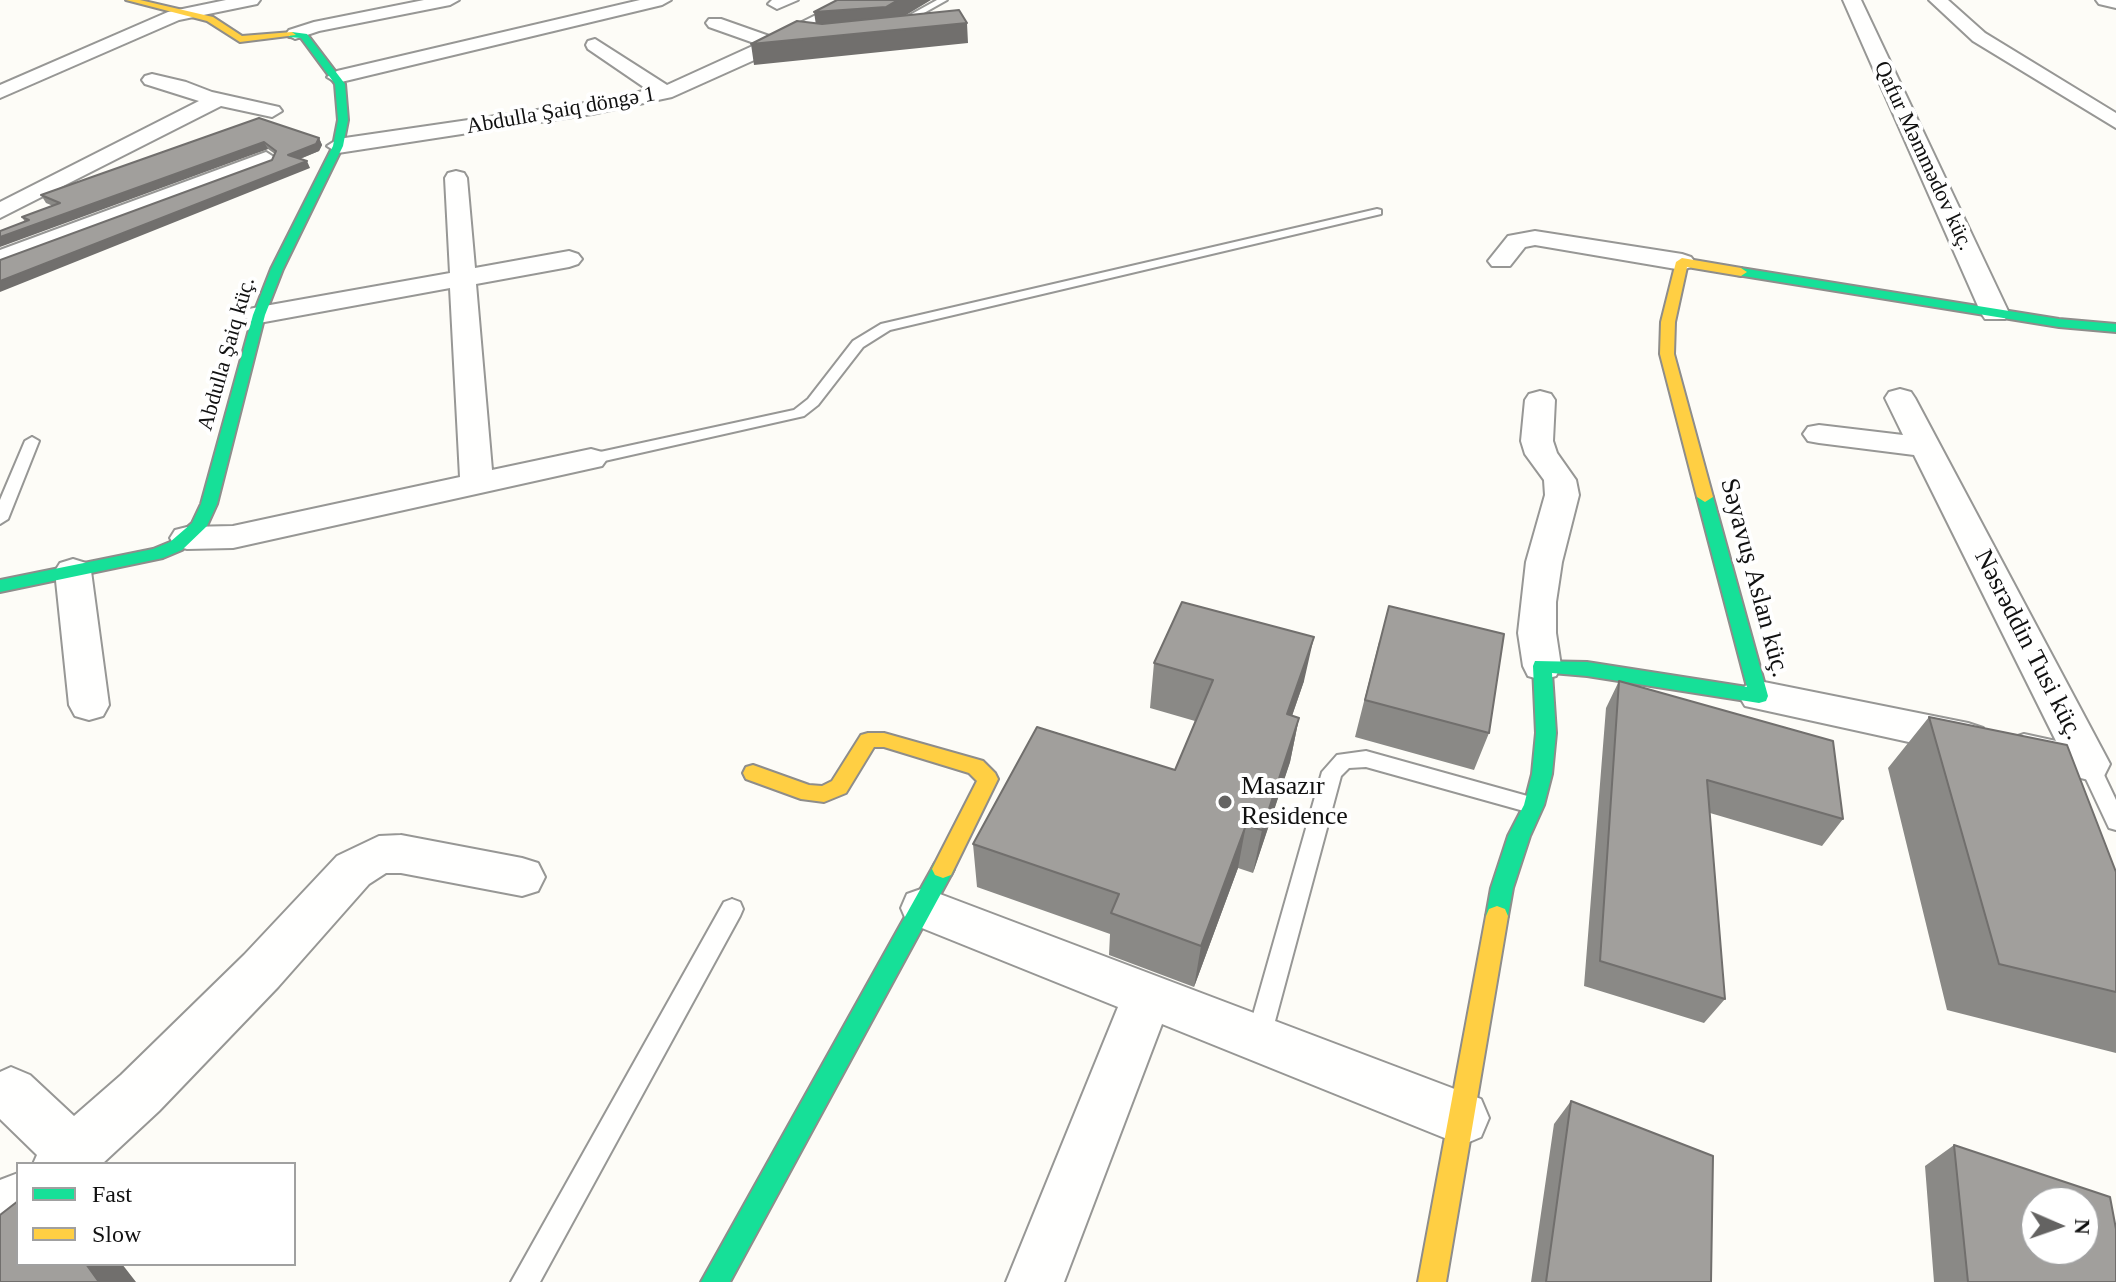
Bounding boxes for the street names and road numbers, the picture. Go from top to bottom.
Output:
street label: Qafur Məmmədov küç. [1868,57,1978,255]
street label: Abdulla Şaiq döngə 1 [465,81,657,141]
street label: Abdulla Şaiq küç. [193,274,261,434]
street label: Səyavuş Aslan küç. [1712,475,1796,681]
street label: Nəsrəddin Tusi küç. [1967,545,2089,745]

